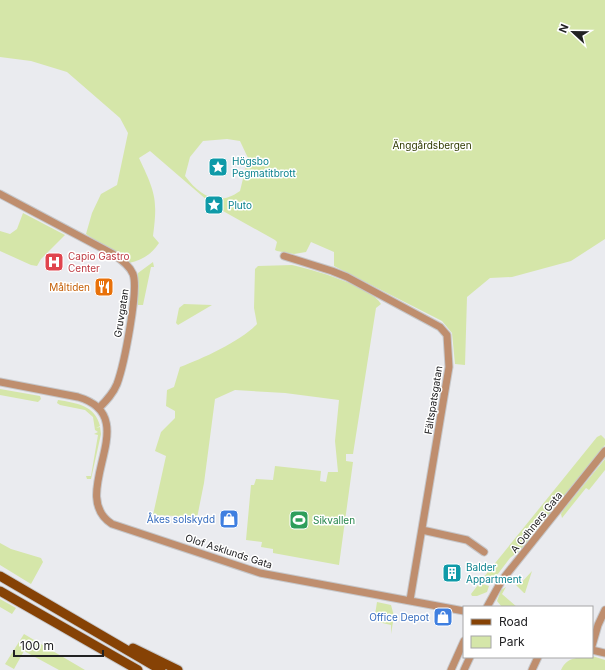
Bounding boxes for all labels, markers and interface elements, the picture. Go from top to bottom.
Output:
north arrow [553,12,593,52]
text: N [556,22,572,35]
park label: Änggårdsbergen [392,139,472,151]
place label: Högsbo Pegmatitbrott [232,155,296,179]
place icon: Högsbo Pegmatitbrott [207,156,229,178]
place icon: Pluto [203,194,225,216]
place label: Pluto [228,199,252,211]
place label: Capio Gastro Center [68,250,130,274]
hospital icon: Capio Gastro Center [43,251,65,273]
restaurant icon: Måltiden [93,276,115,298]
place label: Måltiden [49,281,90,293]
street label: Gruvgatan [111,288,131,338]
street label: Fältspatsgatan [422,365,444,435]
street label: A Odhners Gata [508,489,564,555]
shop icon: Åkes solskydd [218,508,240,530]
sports icon: Sikvallen [288,509,310,531]
place label: Åkes solskydd [147,512,215,525]
place label: Sikvallen [313,514,355,526]
street label: Olof Asklunds Gata [184,531,274,571]
place label: Balder Appartment [466,561,523,585]
building icon: Balder Appartment [441,562,463,584]
shop icon: Office Depot [432,606,454,628]
legend [463,606,593,658]
place label: Office Depot [369,611,430,623]
text: Road [499,614,528,629]
scale bar [14,632,103,658]
text: Park [499,634,525,649]
text: 100 m [20,638,54,653]

